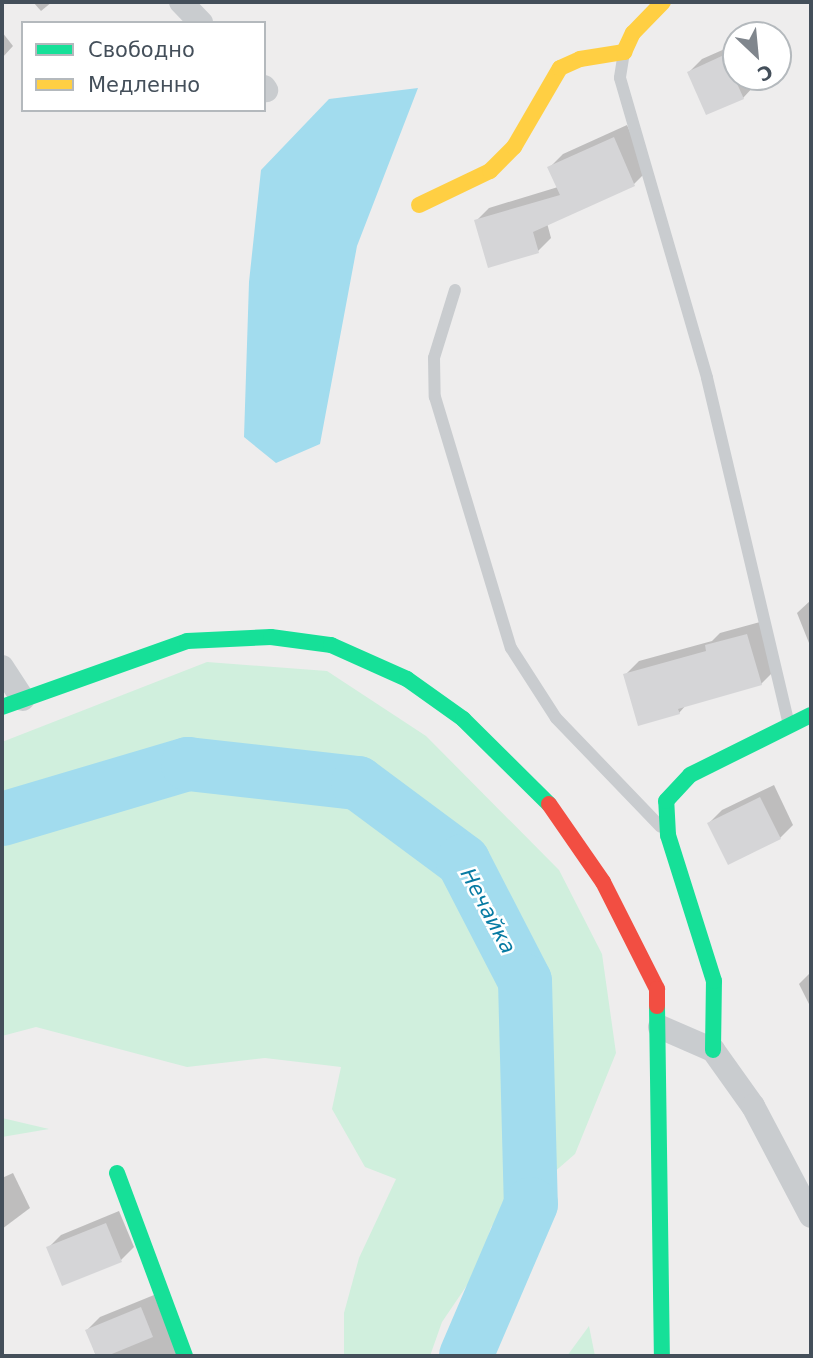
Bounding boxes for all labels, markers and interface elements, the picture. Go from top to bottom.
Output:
legend [21,21,266,112]
north arrow [722,21,792,91]
text: Свободно [88,38,195,62]
text: С [754,60,776,86]
text: Медленно [88,73,200,97]
water label: Нечайка [455,864,521,958]

